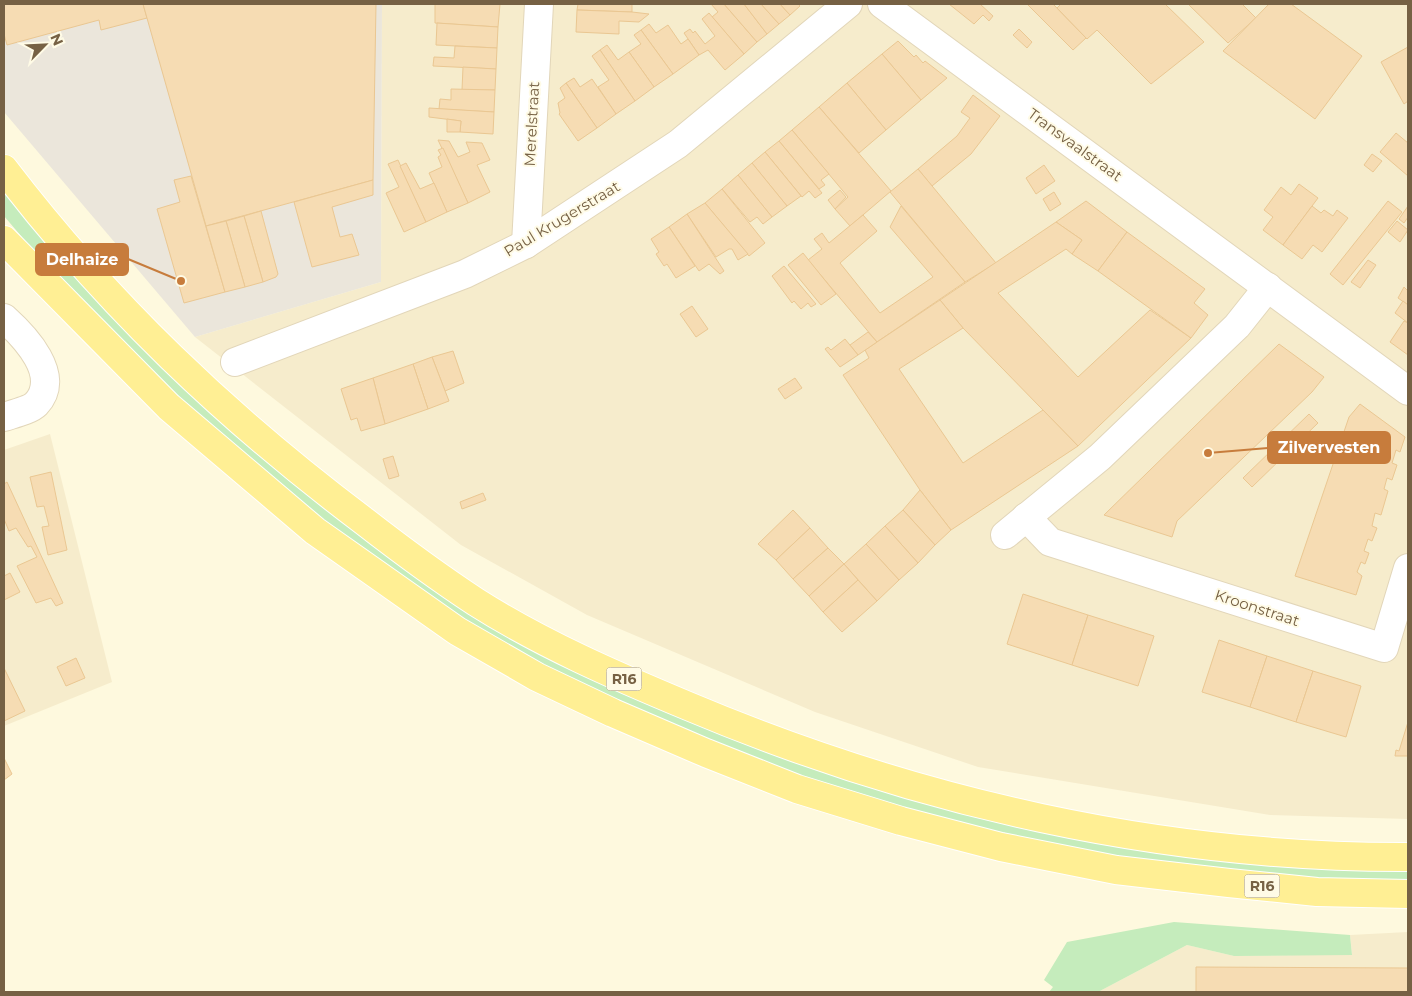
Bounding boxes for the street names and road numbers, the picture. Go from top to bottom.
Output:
street label: Merelstraat [520,81,543,167]
street label: Transvaalstraat [1024,104,1126,185]
street label: Paul Krugerstraat [500,176,623,261]
street label: Kroonstraat [1212,585,1302,630]
road number: R16 [606,668,642,691]
road number: R16 [1244,874,1280,898]

